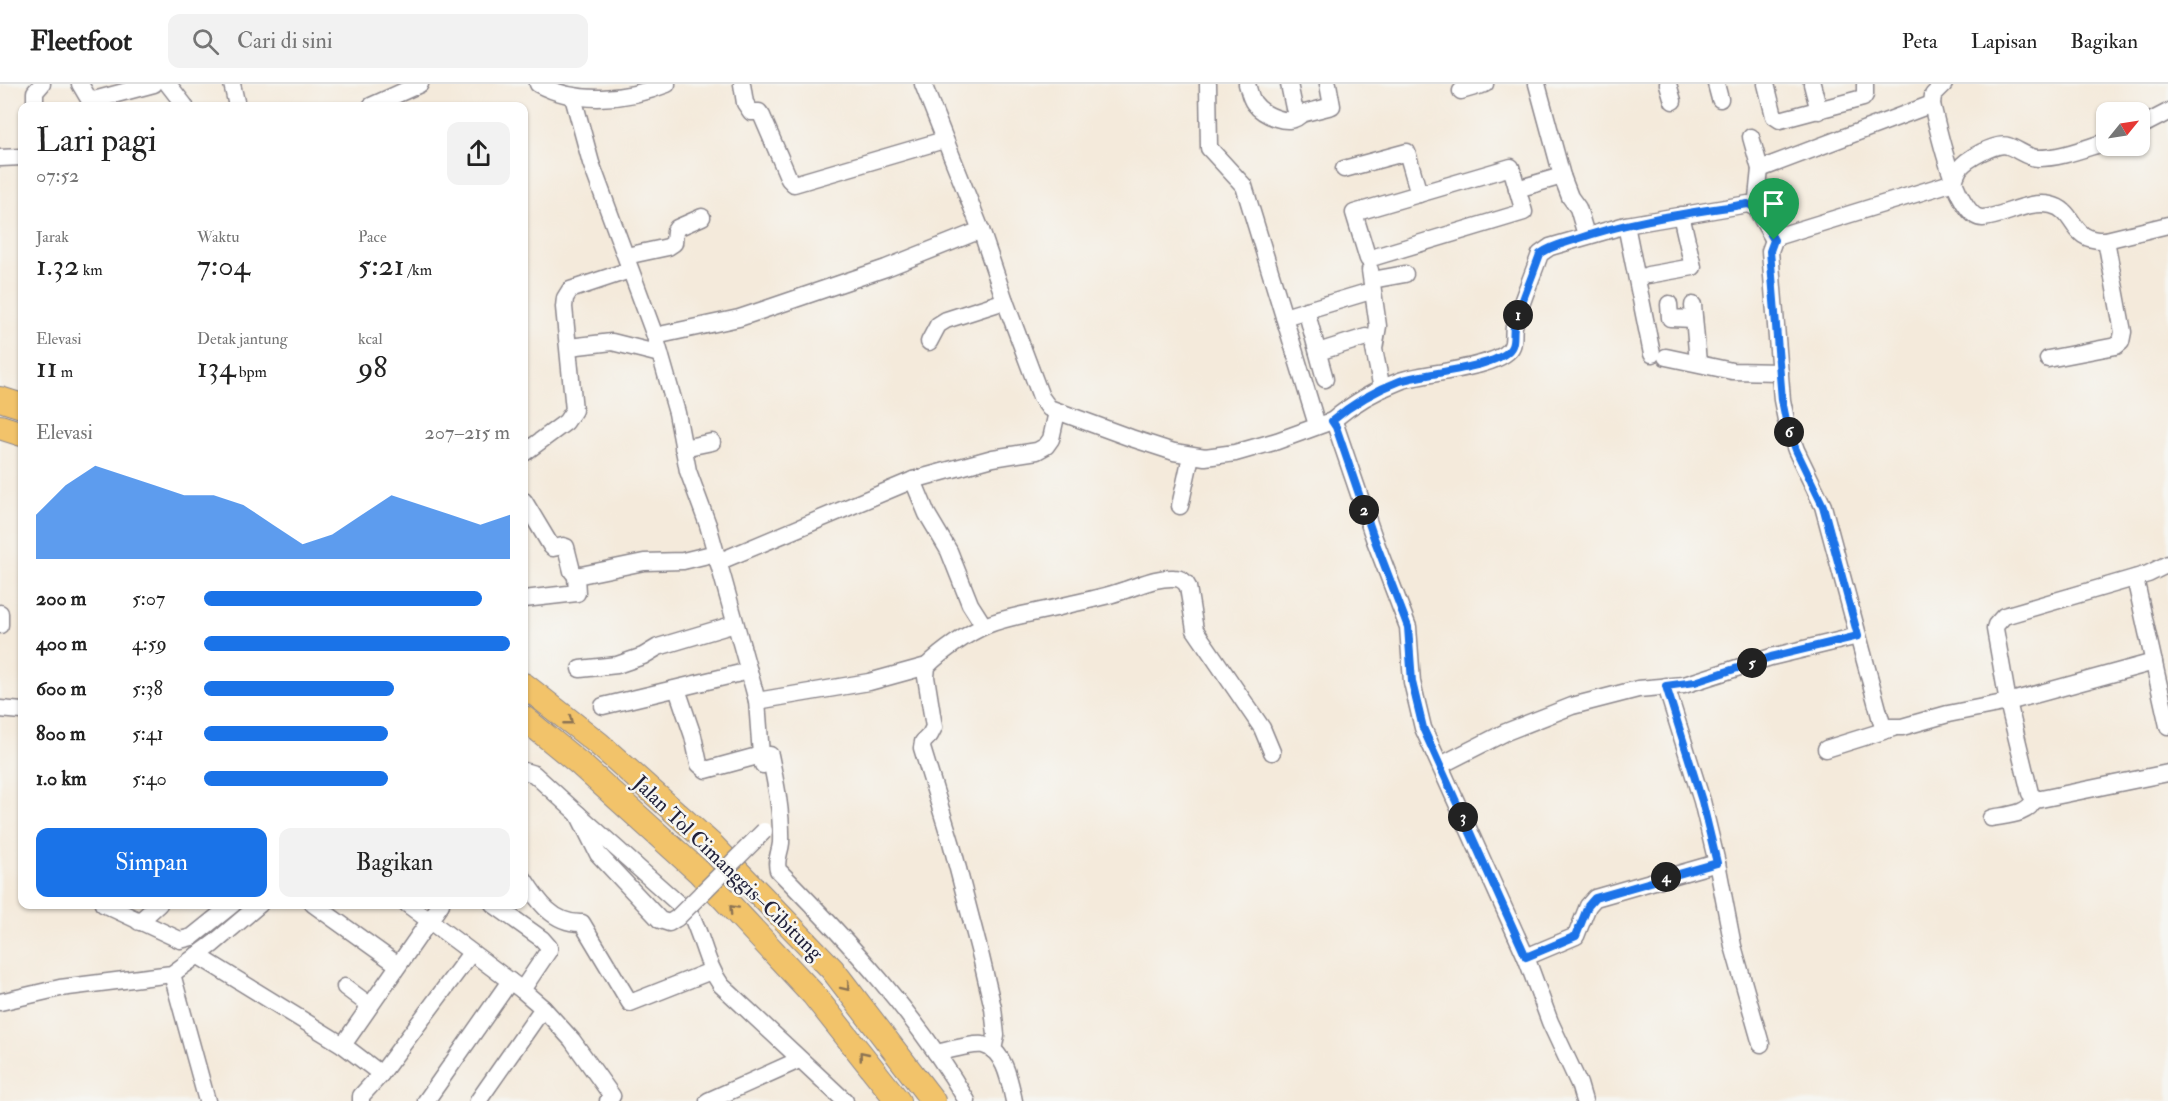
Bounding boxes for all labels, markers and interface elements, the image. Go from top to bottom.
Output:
search box [168,14,588,68]
text: Fleetfoot [30,24,132,59]
icon: search [189,25,222,58]
text: Cari di sini [237,27,333,55]
text: Peta [1902,28,1938,55]
text: Lapisan [1971,28,2037,55]
text: Bagikan [2070,28,2138,55]
north arrow [2096,102,2150,156]
map controls [2096,102,2150,156]
text: Lari pagi [36,120,157,161]
button: share [447,122,510,185]
text: 07:52 [36,163,79,188]
pin [1748,178,1799,240]
icon: arrive [1757,187,1790,220]
text: Jarak [36,227,69,247]
text: Waktu [197,227,239,247]
text: Pace [358,227,387,247]
text: 1.32 [36,247,79,284]
text: 7:04 [197,247,250,284]
text: 5:21 [358,247,405,284]
text: km [79,260,103,280]
text: /km [405,260,432,280]
pin: 1 [1503,300,1533,330]
text: 1 [1515,305,1521,325]
text: Elevasi [36,329,81,349]
text: Detak jantung [197,329,288,349]
text: kcal [358,329,383,349]
text: 11 [36,349,57,386]
text: 134 [197,349,235,386]
text: 98 [358,349,387,386]
text: m [57,362,73,382]
text: bpm [235,362,267,382]
pin: 6 [1774,417,1804,447]
text: Elevasi [36,420,93,445]
text: 207–215 m [425,420,510,445]
text: 6 [1785,422,1793,442]
pin: 2 [1349,495,1379,525]
text: 2 [1360,500,1368,520]
text: 200 m [36,586,86,611]
text: 5:07 [132,586,165,611]
text: 400 m [36,631,87,656]
text: 4:59 [132,631,167,656]
pin: 5 [1737,648,1767,678]
text: 5 [1748,653,1756,673]
text: 600 m [36,676,86,701]
text: 5:38 [132,676,163,701]
one-way arrow [563,713,574,724]
text: 800 m [36,721,86,746]
text: 5:41 [132,721,164,746]
text: 1.0 km [36,766,87,791]
text: 5:40 [132,766,167,791]
street label: Jalan Tol Cimanggis–Cibitung [626,769,829,967]
pin: 3 [1448,802,1478,832]
text: 3 [1460,807,1466,827]
button: Simpan [36,828,267,897]
button: Bagikan [279,828,510,897]
pin: 4 [1651,862,1681,892]
text: 4 [1662,867,1670,887]
one-way arrow [729,905,740,916]
one-way arrow [838,980,849,991]
one-way arrow [859,1051,870,1062]

